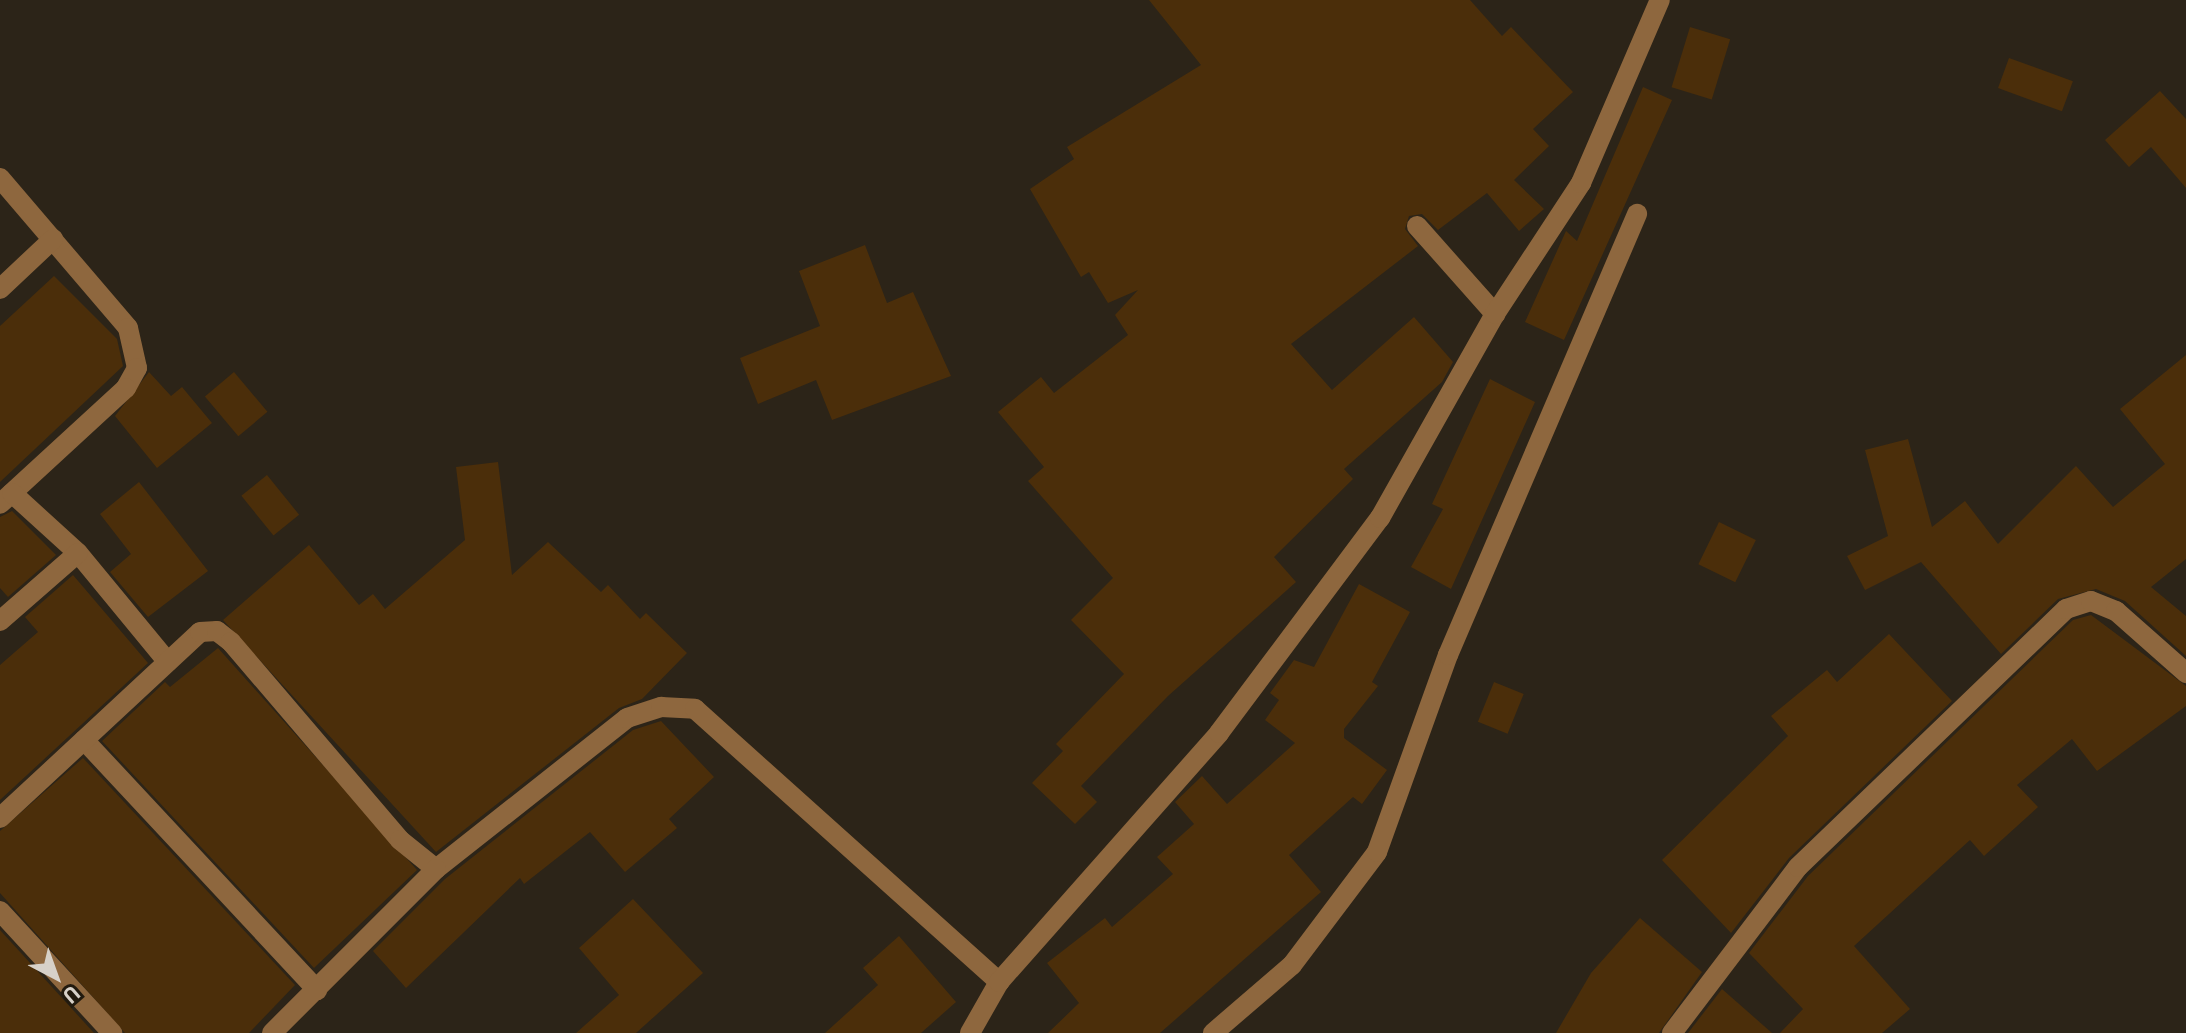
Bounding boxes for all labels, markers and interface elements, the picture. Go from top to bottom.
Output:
north arrow [16,937,96,1017]
text: U [55,978,88,1013]

